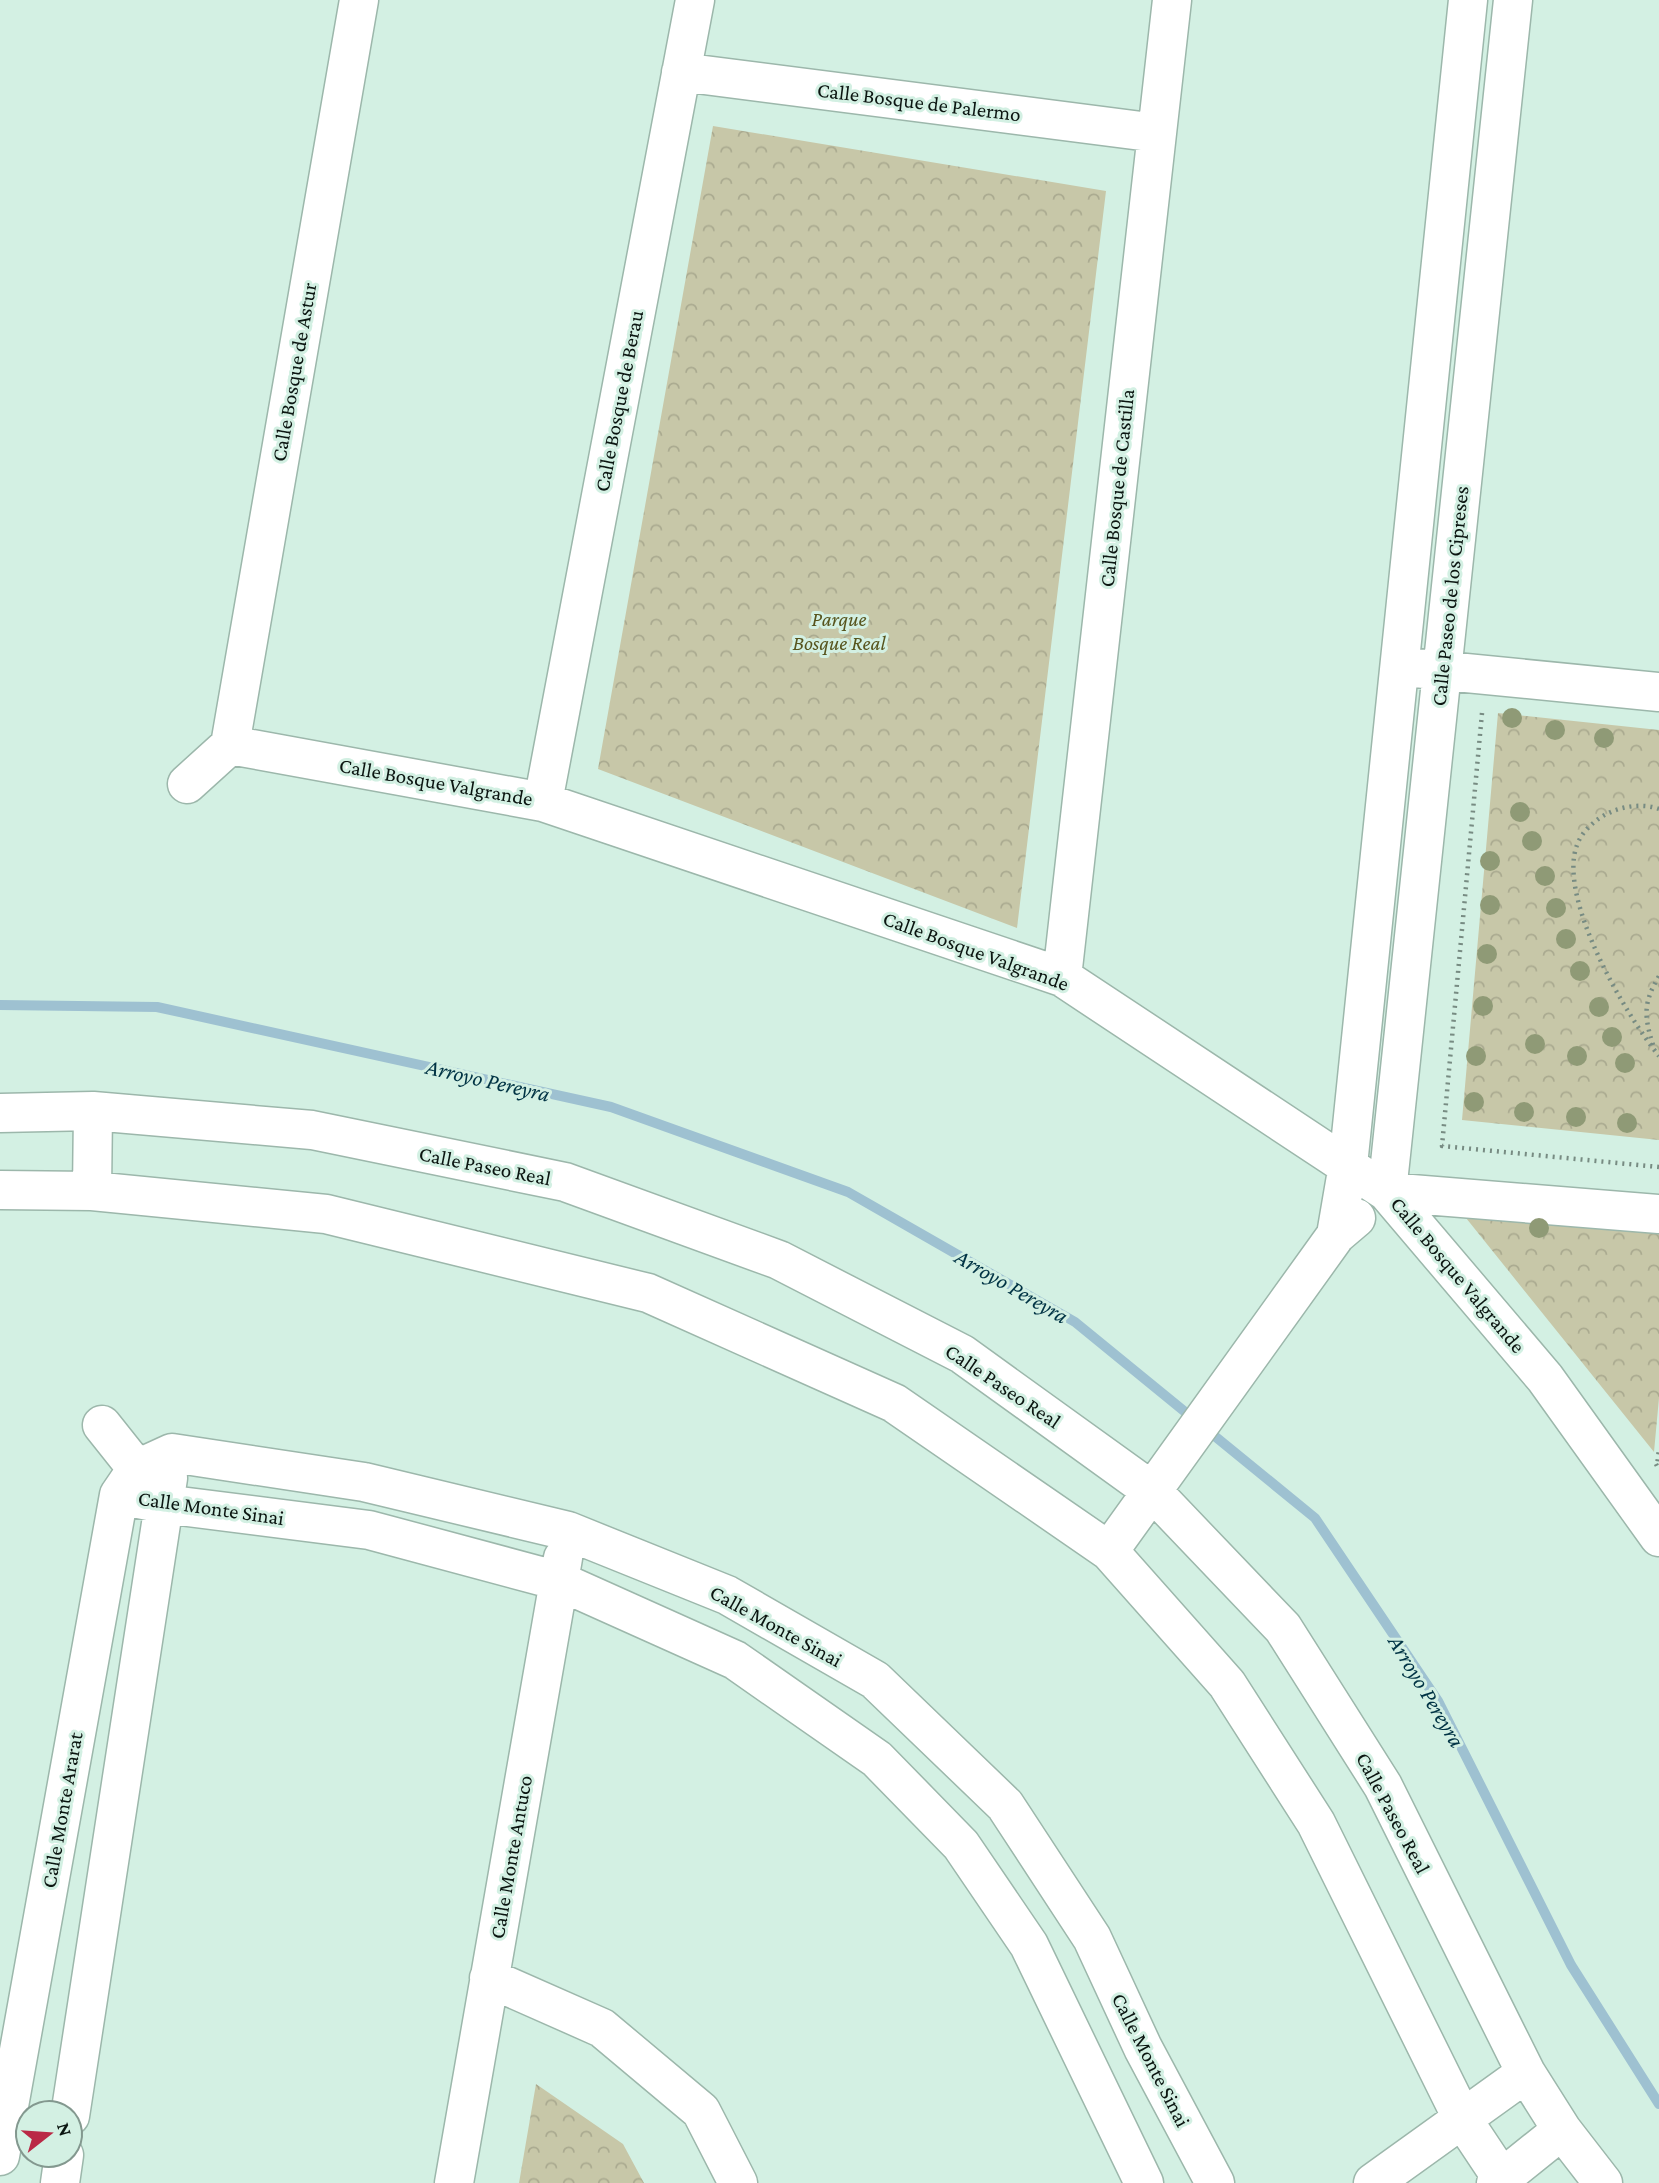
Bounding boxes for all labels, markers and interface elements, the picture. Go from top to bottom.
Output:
street label: Calle Bosque de Palermo [816,78,1022,126]
street label: Calle Bosque de Astur [266,280,322,463]
street label: Calle Bosque de Berau [590,308,648,494]
street label: Calle Bosque de Castilla [1095,387,1139,588]
street label: Calle Paseo de los Cipreses [1427,485,1473,707]
park label: Parque Bosque Real [792,607,886,655]
street label: Calle Bosque Valgrande [337,753,535,811]
street label: Calle Bosque Valgrande [880,906,1072,996]
water label: Arroyo Pereyra [423,1053,553,1107]
street label: Calle Paseo Real [417,1141,553,1191]
street label: Calle Bosque Valgrande [1386,1192,1530,1358]
water label: Arroyo Pereyra [950,1243,1073,1329]
street label: Calle Paseo Real [941,1339,1065,1433]
street label: Calle Monte Sinai [136,1486,286,1530]
street label: Calle Monte Sinai [706,1580,847,1672]
water label: Arroyo Pereyra [1383,1629,1471,1752]
street label: Calle Monte Ararat [36,1729,88,1890]
street label: Calle Paseo Real [1351,1748,1435,1878]
street label: Calle Monte Antuco [485,1773,537,1941]
street label: Calle Monte Sinai [1107,1989,1195,2131]
north arrow [14,2099,84,2169]
text: N [53,2120,77,2138]

